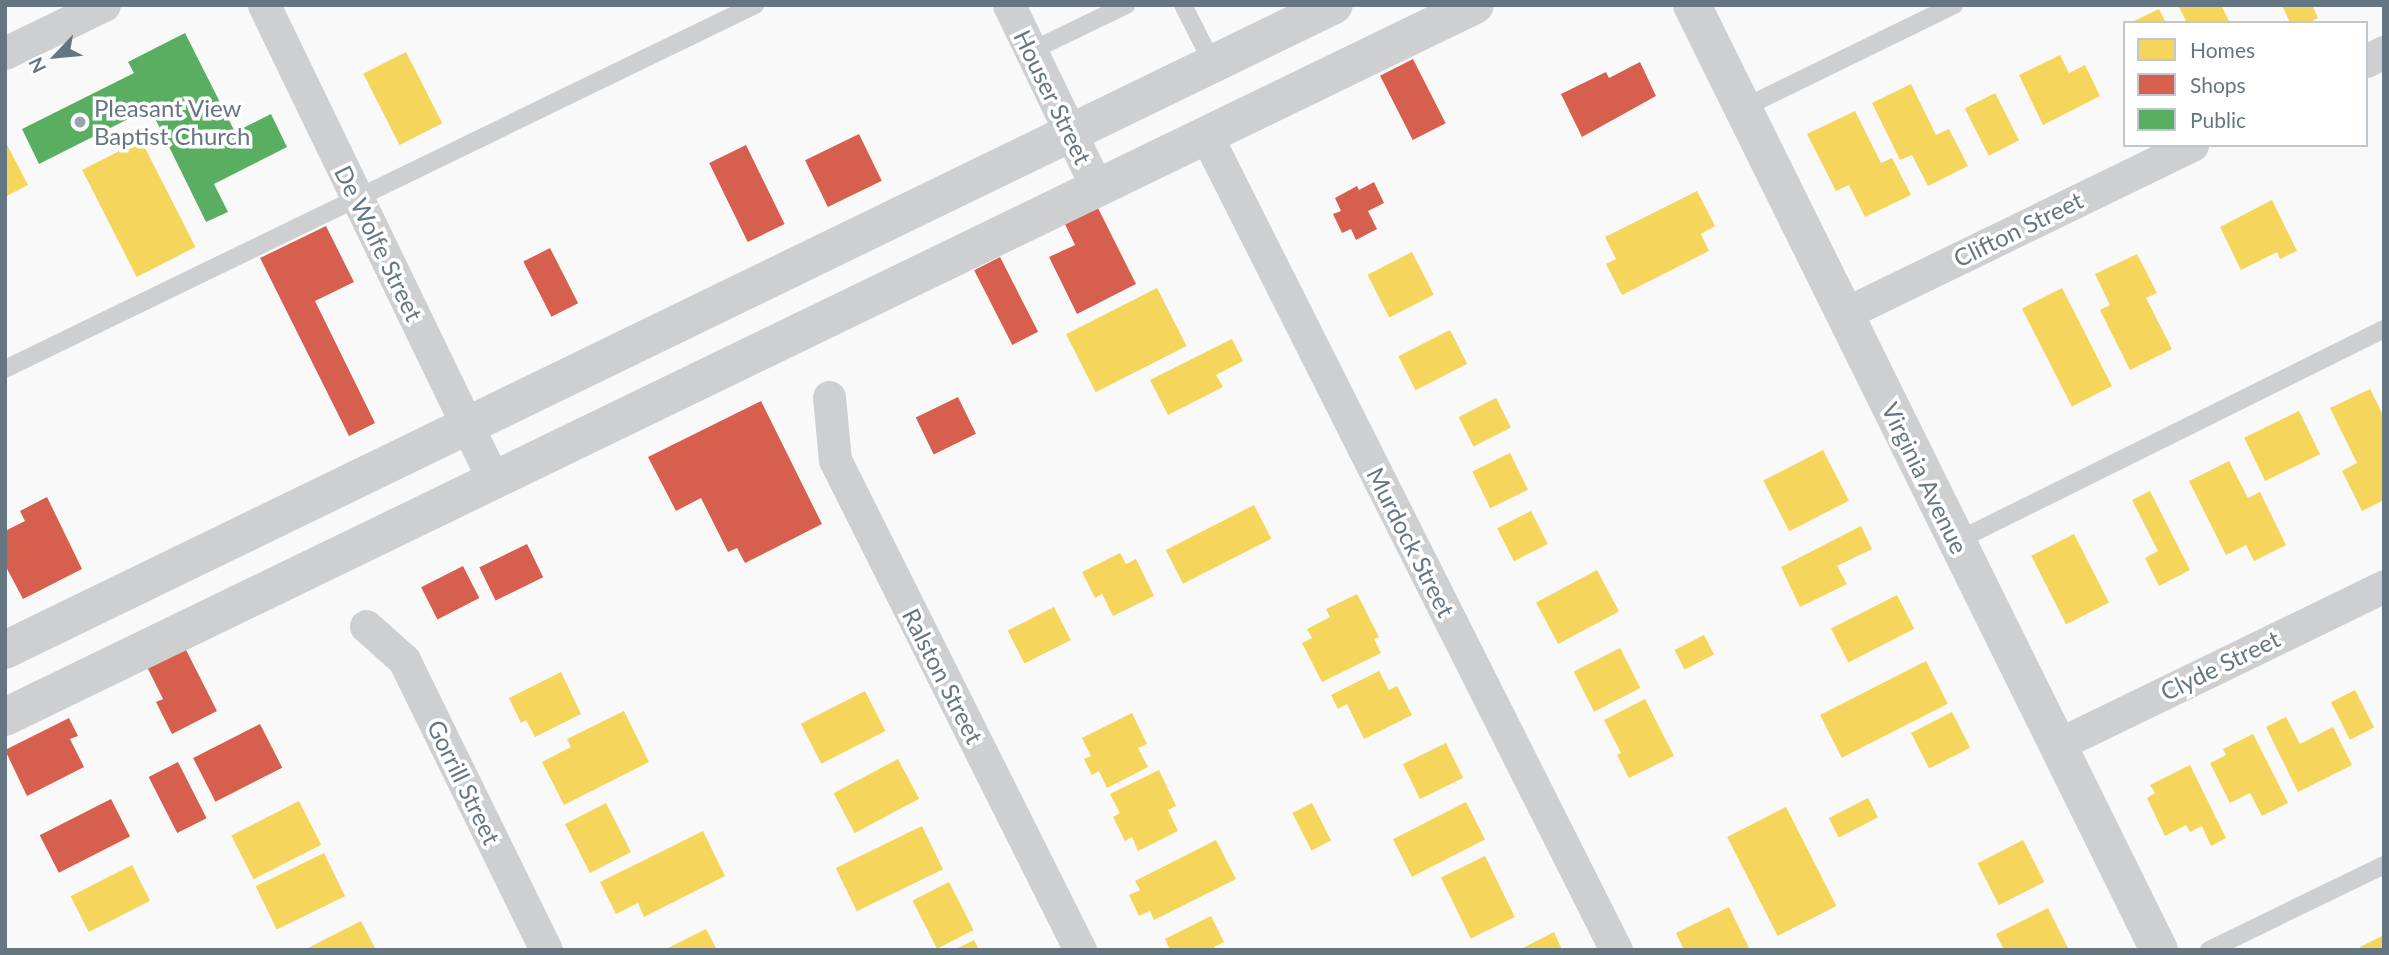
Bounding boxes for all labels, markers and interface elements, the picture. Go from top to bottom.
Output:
north arrow [21,21,91,91]
legend [2123,21,2368,147]
street label: Houser Street [1008,25,1098,169]
text: Homes [2190,37,2255,62]
text: N [23,54,50,77]
text: Shops [2190,72,2246,97]
place label: Pleasant View Baptist Church [94,94,250,150]
text: Public [2190,107,2246,132]
marker: Pleasant View Baptist Church [72,114,88,130]
street label: De Wolfe Street [329,160,429,326]
street label: Clifton Street [1949,185,2087,273]
street label: Virginia Avenue [1876,397,1974,559]
street label: Murdock Street [1361,463,1461,621]
street label: Ralston Street [897,604,989,748]
street label: Clyde Street [2156,624,2284,706]
street label: Gorrill Street [421,715,507,849]

